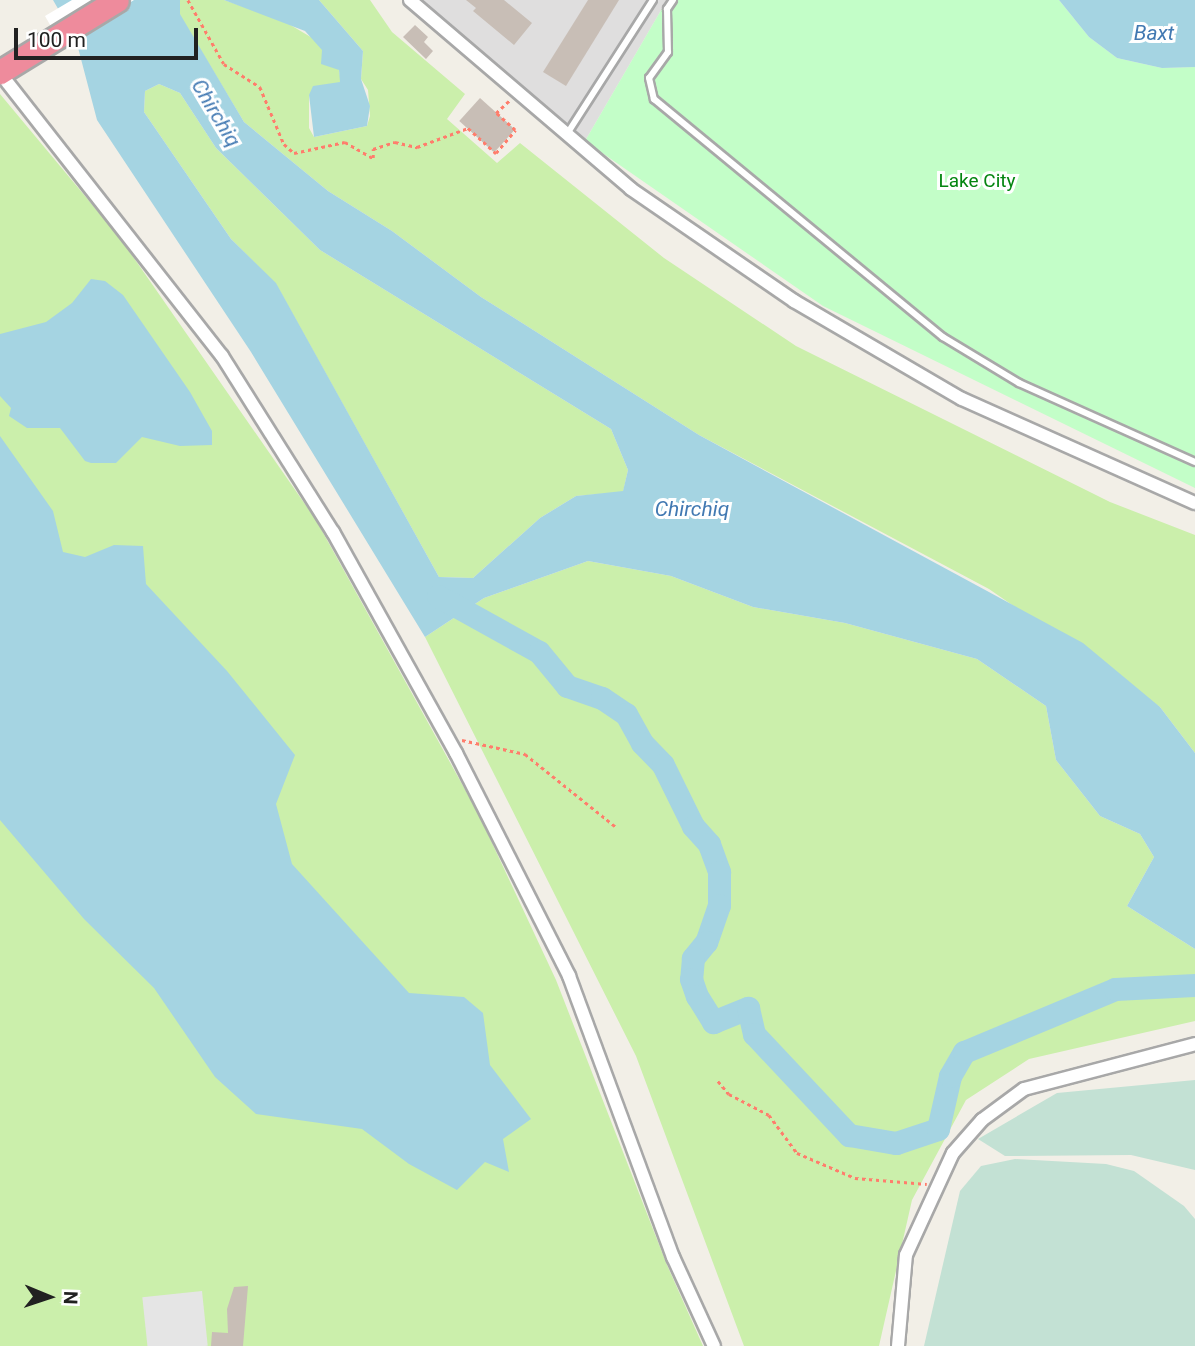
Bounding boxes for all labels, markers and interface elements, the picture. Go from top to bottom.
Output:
scale bar [18,14,201,58]
water label: Baхt [1134,20,1174,46]
text: 100 m [27,28,86,52]
water label: Chirchiq [186,75,246,151]
park label: Lake City [939,170,1015,192]
water label: Chirchiq [655,496,729,522]
north arrow [14,1262,84,1332]
text: N [59,1291,82,1305]

